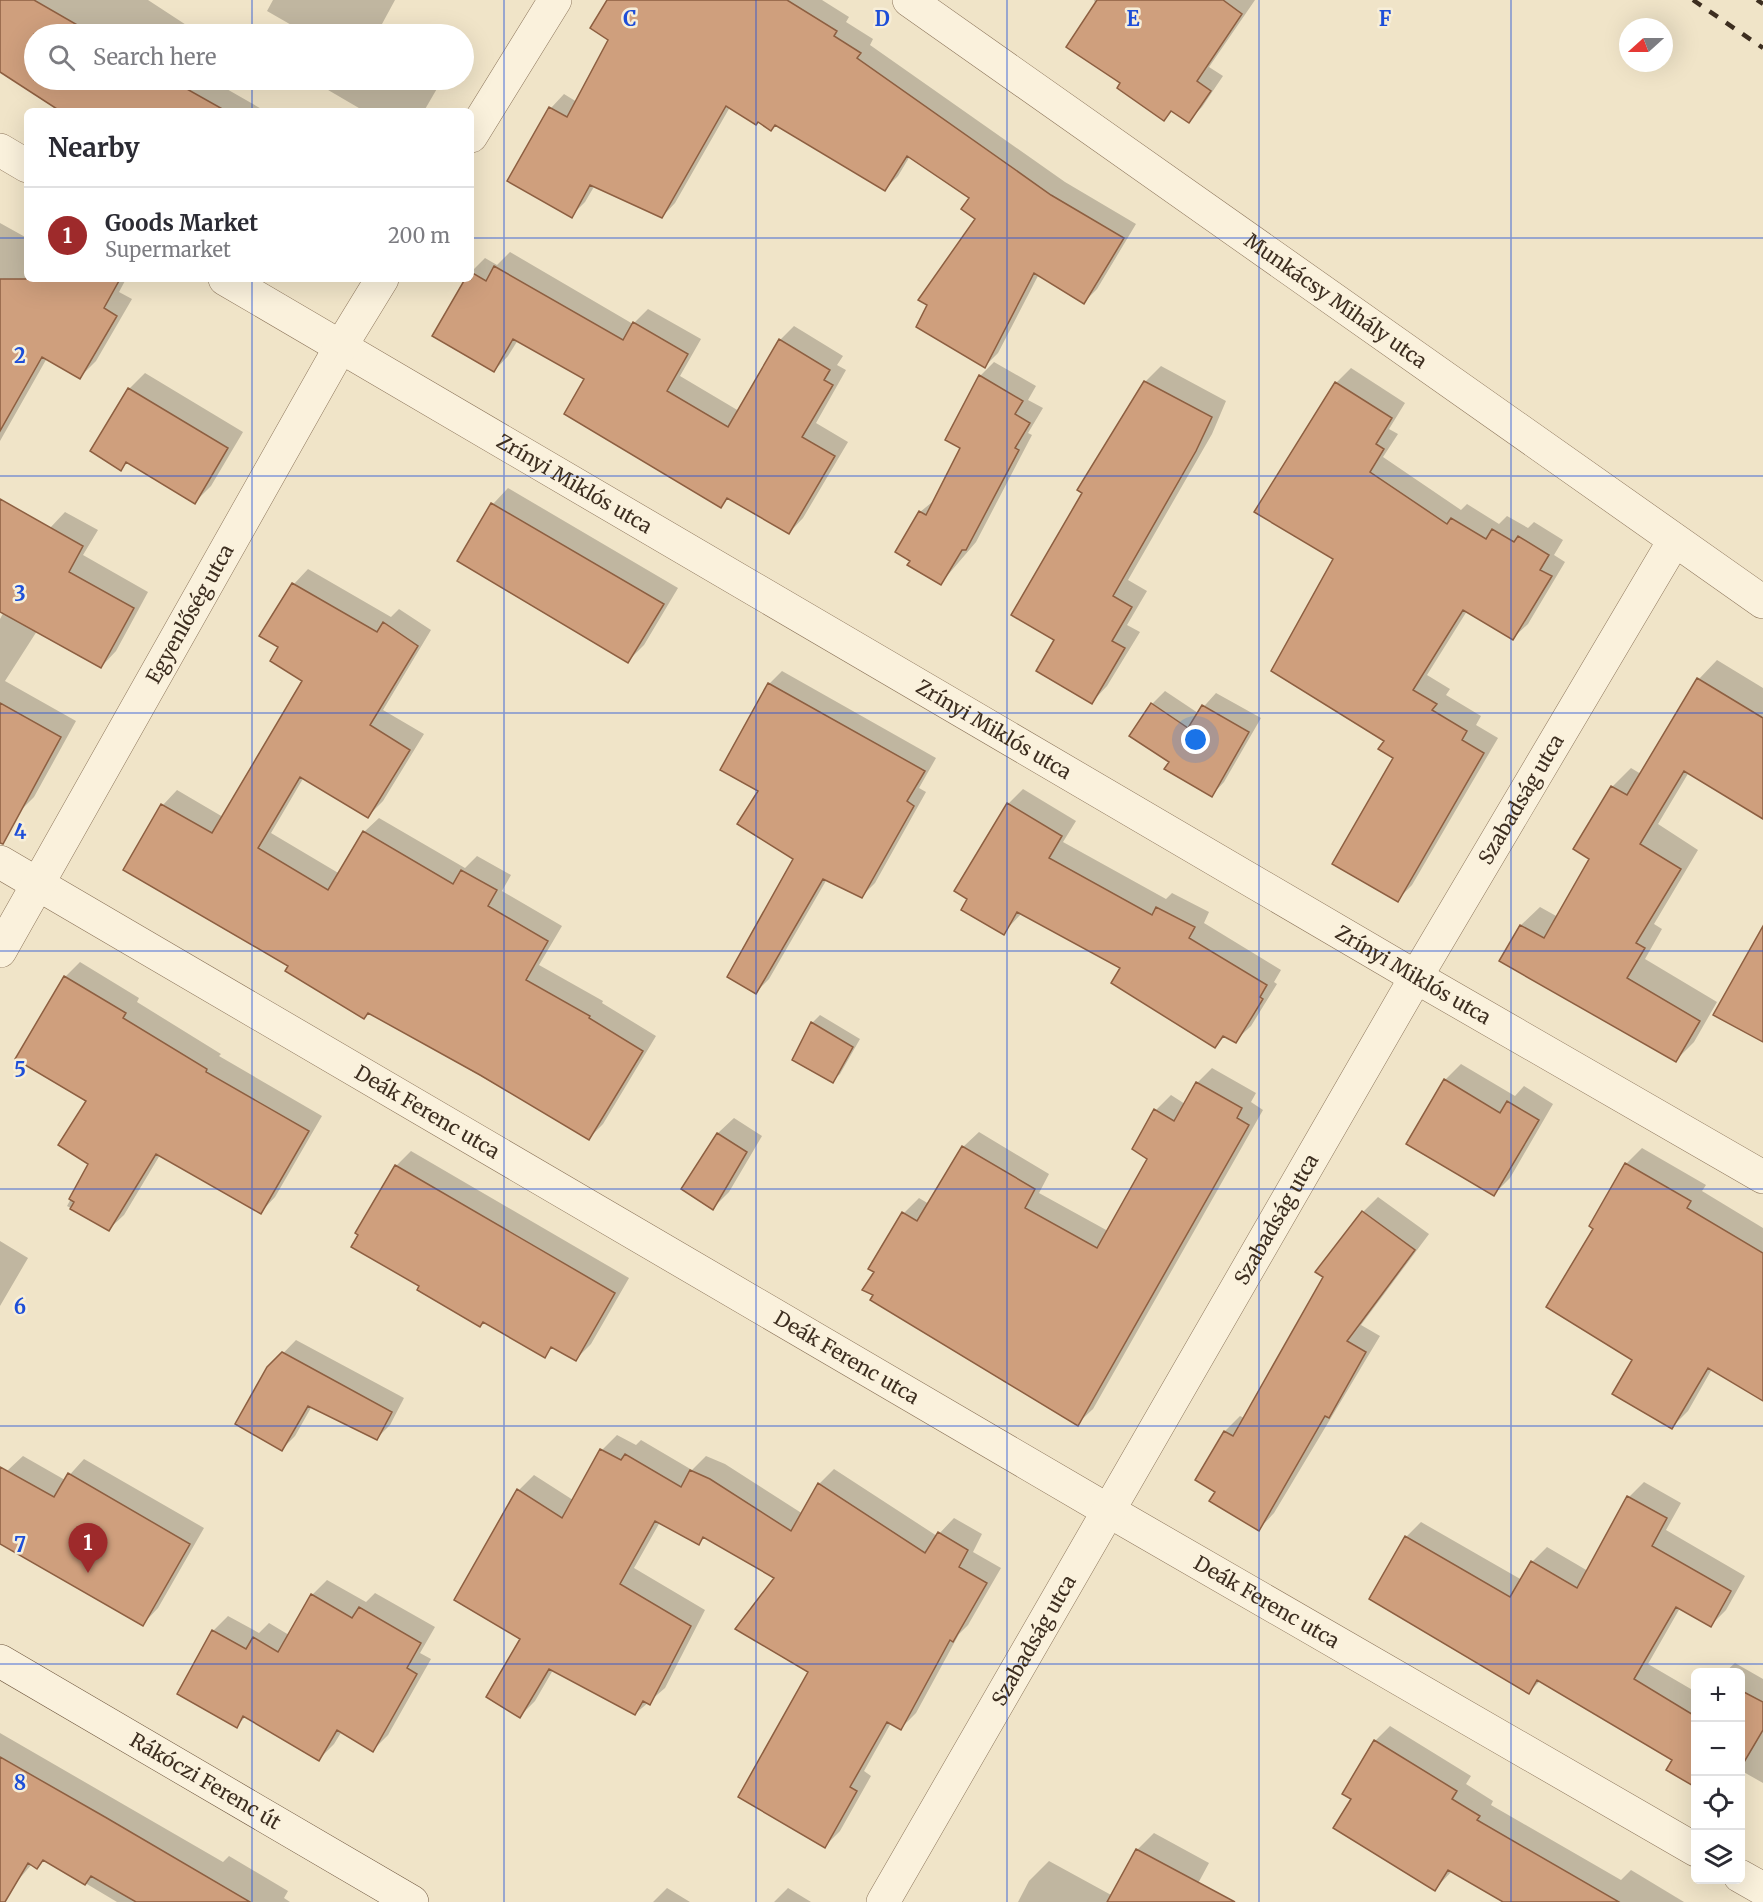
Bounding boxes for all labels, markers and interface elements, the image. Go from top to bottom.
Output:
text: C [623,6,637,31]
text: D [874,6,890,31]
text: E [1126,6,1140,31]
text: F [1379,6,1392,31]
north arrow [1619,18,1673,72]
search box [24,24,474,90]
icon: search [45,41,78,74]
text: Search here [93,43,216,71]
text: Nearby [48,131,140,164]
text: Goods Market [105,209,258,237]
text: 1 [63,223,72,248]
text: 200 m [388,223,450,248]
street label: Munkácsy Mihály utca [1240,227,1432,373]
text: Supermarket [105,237,231,262]
text: 2 [14,343,26,368]
street label: Zrínyi Miklós utca [493,428,657,539]
street label: Egyenlőség utca [140,539,239,688]
text: 3 [14,581,26,606]
street label: Zrínyi Miklós utca [912,674,1076,784]
your location [1181,725,1210,754]
street label: Szabadság utca [1473,729,1569,869]
text: 4 [14,819,27,844]
street label: Zrínyi Miklós utca [1331,920,1496,1030]
text: 5 [14,1057,26,1082]
street label: Deák Ferenc utca [351,1059,505,1164]
street label: Szabadság utca [1228,1149,1324,1289]
text: 6 [14,1294,26,1319]
street label: Deák Ferenc utca [770,1305,924,1409]
pin: 1 [68,1524,107,1573]
text: 7 [14,1532,26,1557]
street label: Deák Ferenc utca [1190,1550,1344,1653]
street label: Szabadság utca [986,1570,1081,1710]
map controls [1691,1668,1745,1884]
button: + [1691,1668,1745,1722]
button: − [1691,1722,1745,1776]
street label: Rákóczi Ferenc út [126,1727,286,1835]
text: 8 [14,1770,26,1795]
button: locate [1691,1776,1745,1830]
button: layers [1691,1830,1745,1884]

